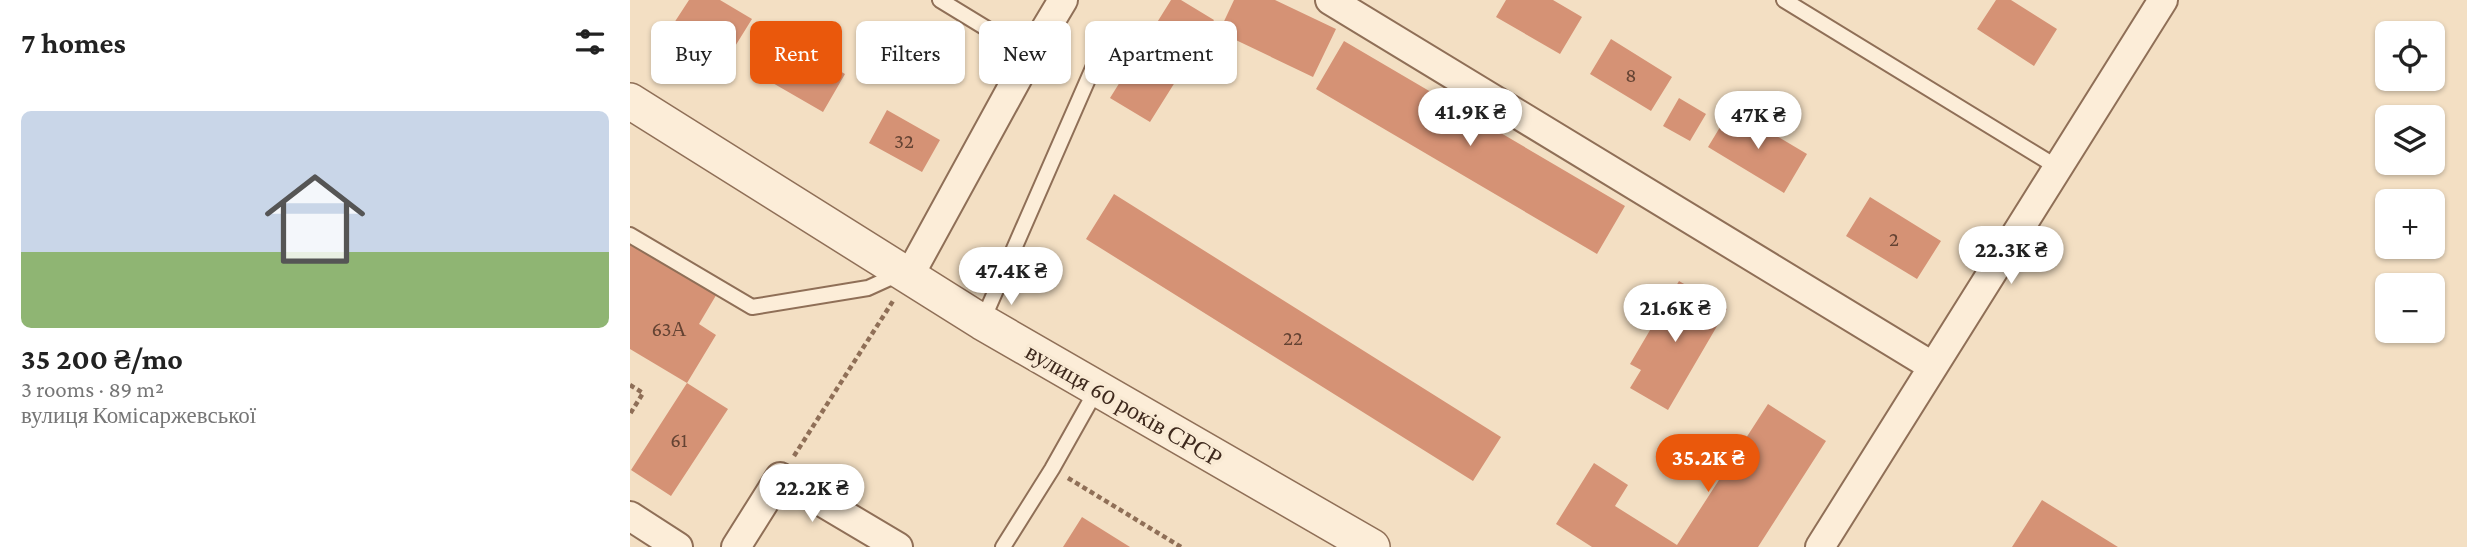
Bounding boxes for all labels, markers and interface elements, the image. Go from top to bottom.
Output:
chip: Buy [651,21,736,84]
chip: Rent [750,21,842,84]
chip: Filters [856,21,965,84]
chip: New [979,21,1071,84]
chip: Apartment [1085,21,1237,84]
map controls [2375,21,2445,343]
button: locate [2375,21,2445,91]
icon: filters [571,23,609,61]
text: 7 homes [21,26,126,59]
house number: 8 [1625,63,1637,87]
pin: 41.9K ₴ [1405,88,1535,148]
pin: 47K ₴ [1709,92,1807,151]
text: 41.9K ₴ [1434,98,1506,124]
text: 47K ₴ [1731,101,1785,127]
button: layers [2375,105,2445,175]
house number: 32 [894,129,914,153]
icon: home [252,156,378,282]
button: + [2375,189,2445,259]
pin: 22.3K ₴ [1946,226,2076,286]
house number: 2 [1889,227,1899,251]
text: 22.3K ₴ [1975,236,2047,262]
pin: 47.4K ₴ [946,247,1076,307]
text: 47.4K ₴ [975,257,1047,283]
button: − [2375,273,2445,343]
pin: 21.6K ₴ [1610,284,1740,344]
text: 21.6K ₴ [1640,294,1710,320]
house number: 63А [651,317,687,341]
house number: 22 [1283,326,1303,350]
street label: вулиця 60 років СРСР [1021,337,1227,472]
text: 35 200 ₴/mo [21,342,183,375]
text: 3 rooms · 89 m² [21,376,164,402]
text: вулиця Комісаржевської [21,402,256,428]
house number: 61 [670,428,688,452]
pin: 35.2K ₴ [1643,434,1773,494]
text: 35.2K ₴ [1672,444,1744,470]
pin: 22.2K ₴ [747,464,877,524]
text: 22.2K ₴ [775,474,849,500]

